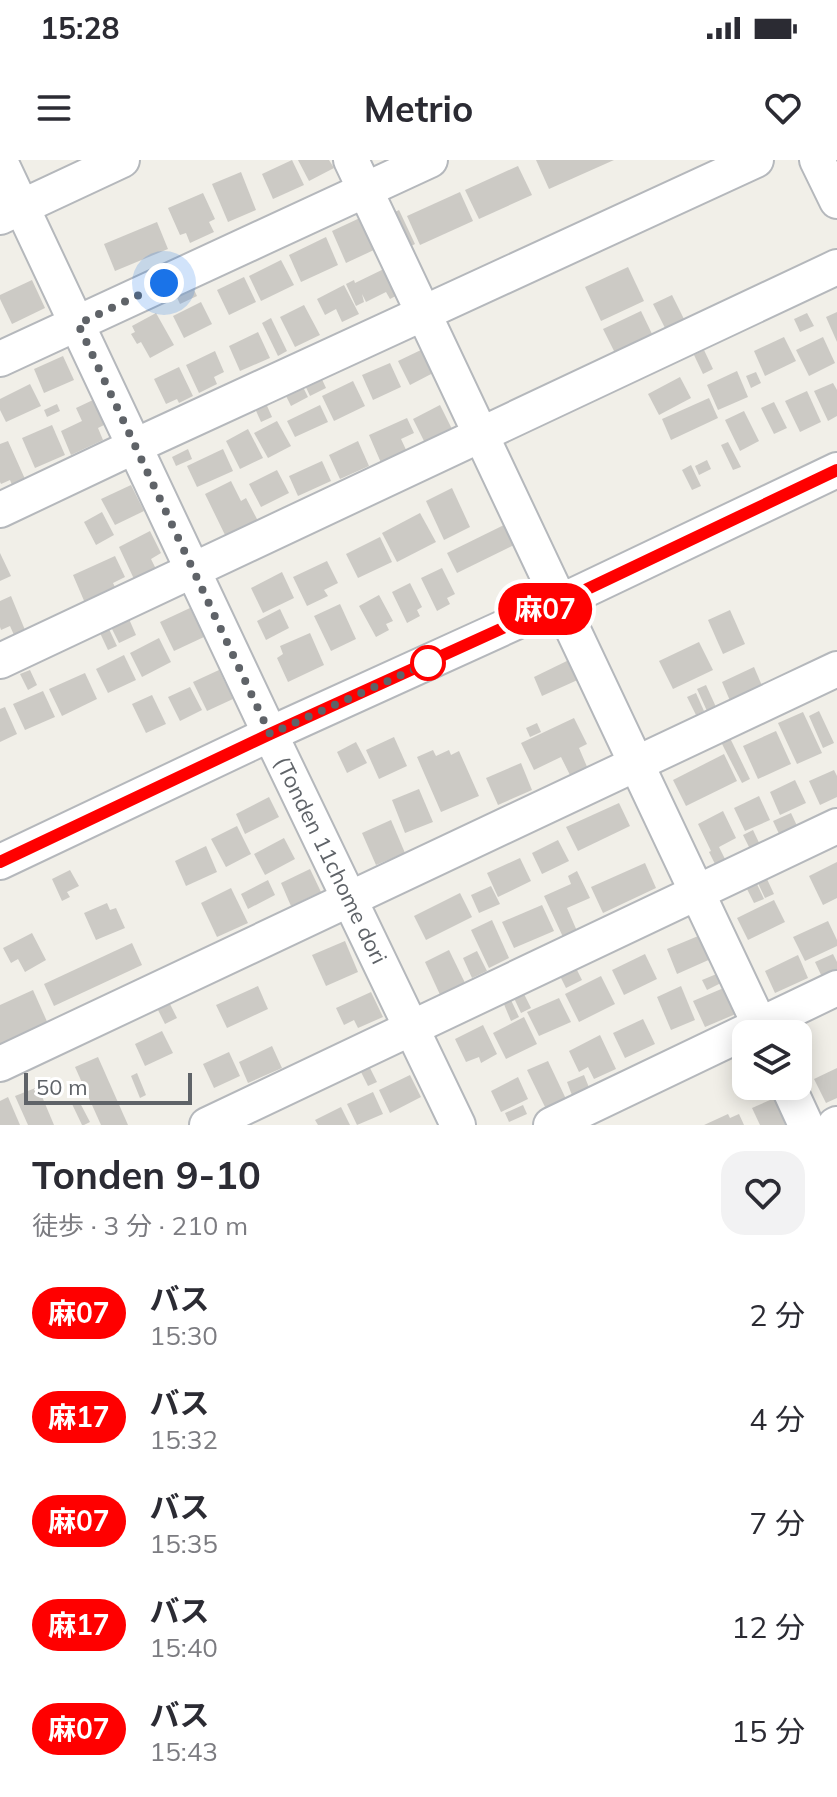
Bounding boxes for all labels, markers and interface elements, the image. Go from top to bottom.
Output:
text: 15:28 [40,9,119,47]
icon: menu [32,86,76,130]
text: Metrio [364,86,473,131]
icon: heart [761,86,805,130]
your location [144,263,184,303]
line badge: 麻07 [499,583,591,635]
text: 麻07 [514,591,576,626]
unlabelled marker [411,646,445,680]
street label: (Tonden 11chome dori [269,752,393,968]
map controls [732,1020,812,1100]
button: layers [732,1020,812,1100]
scale bar [24,1069,192,1105]
text: 50 m [36,1073,87,1101]
text: Tonden 9-10 [32,1151,261,1199]
button: heart [721,1151,805,1235]
text: 徒歩 · 3 分 · 210 m [32,1209,248,1242]
text: バス [150,1280,210,1318]
text: 麻07 [48,1295,110,1330]
text: 2 分 [749,1296,805,1334]
text: 15:30 [150,1319,218,1352]
text: バス [150,1384,210,1422]
text: 麻17 [48,1399,110,1434]
text: 4 分 [749,1400,805,1438]
text: 15:32 [150,1423,218,1456]
text: バス [150,1488,210,1526]
text: 麻07 [48,1503,110,1538]
text: 7 分 [749,1504,805,1542]
text: 15:35 [150,1527,218,1560]
text: バス [150,1592,210,1630]
text: 麻17 [48,1607,110,1642]
text: 12 分 [731,1608,805,1646]
text: 15:40 [150,1631,218,1664]
text: バス [150,1696,210,1734]
text: 麻07 [48,1711,110,1746]
text: 15 分 [731,1712,805,1750]
text: 15:43 [150,1735,218,1768]

